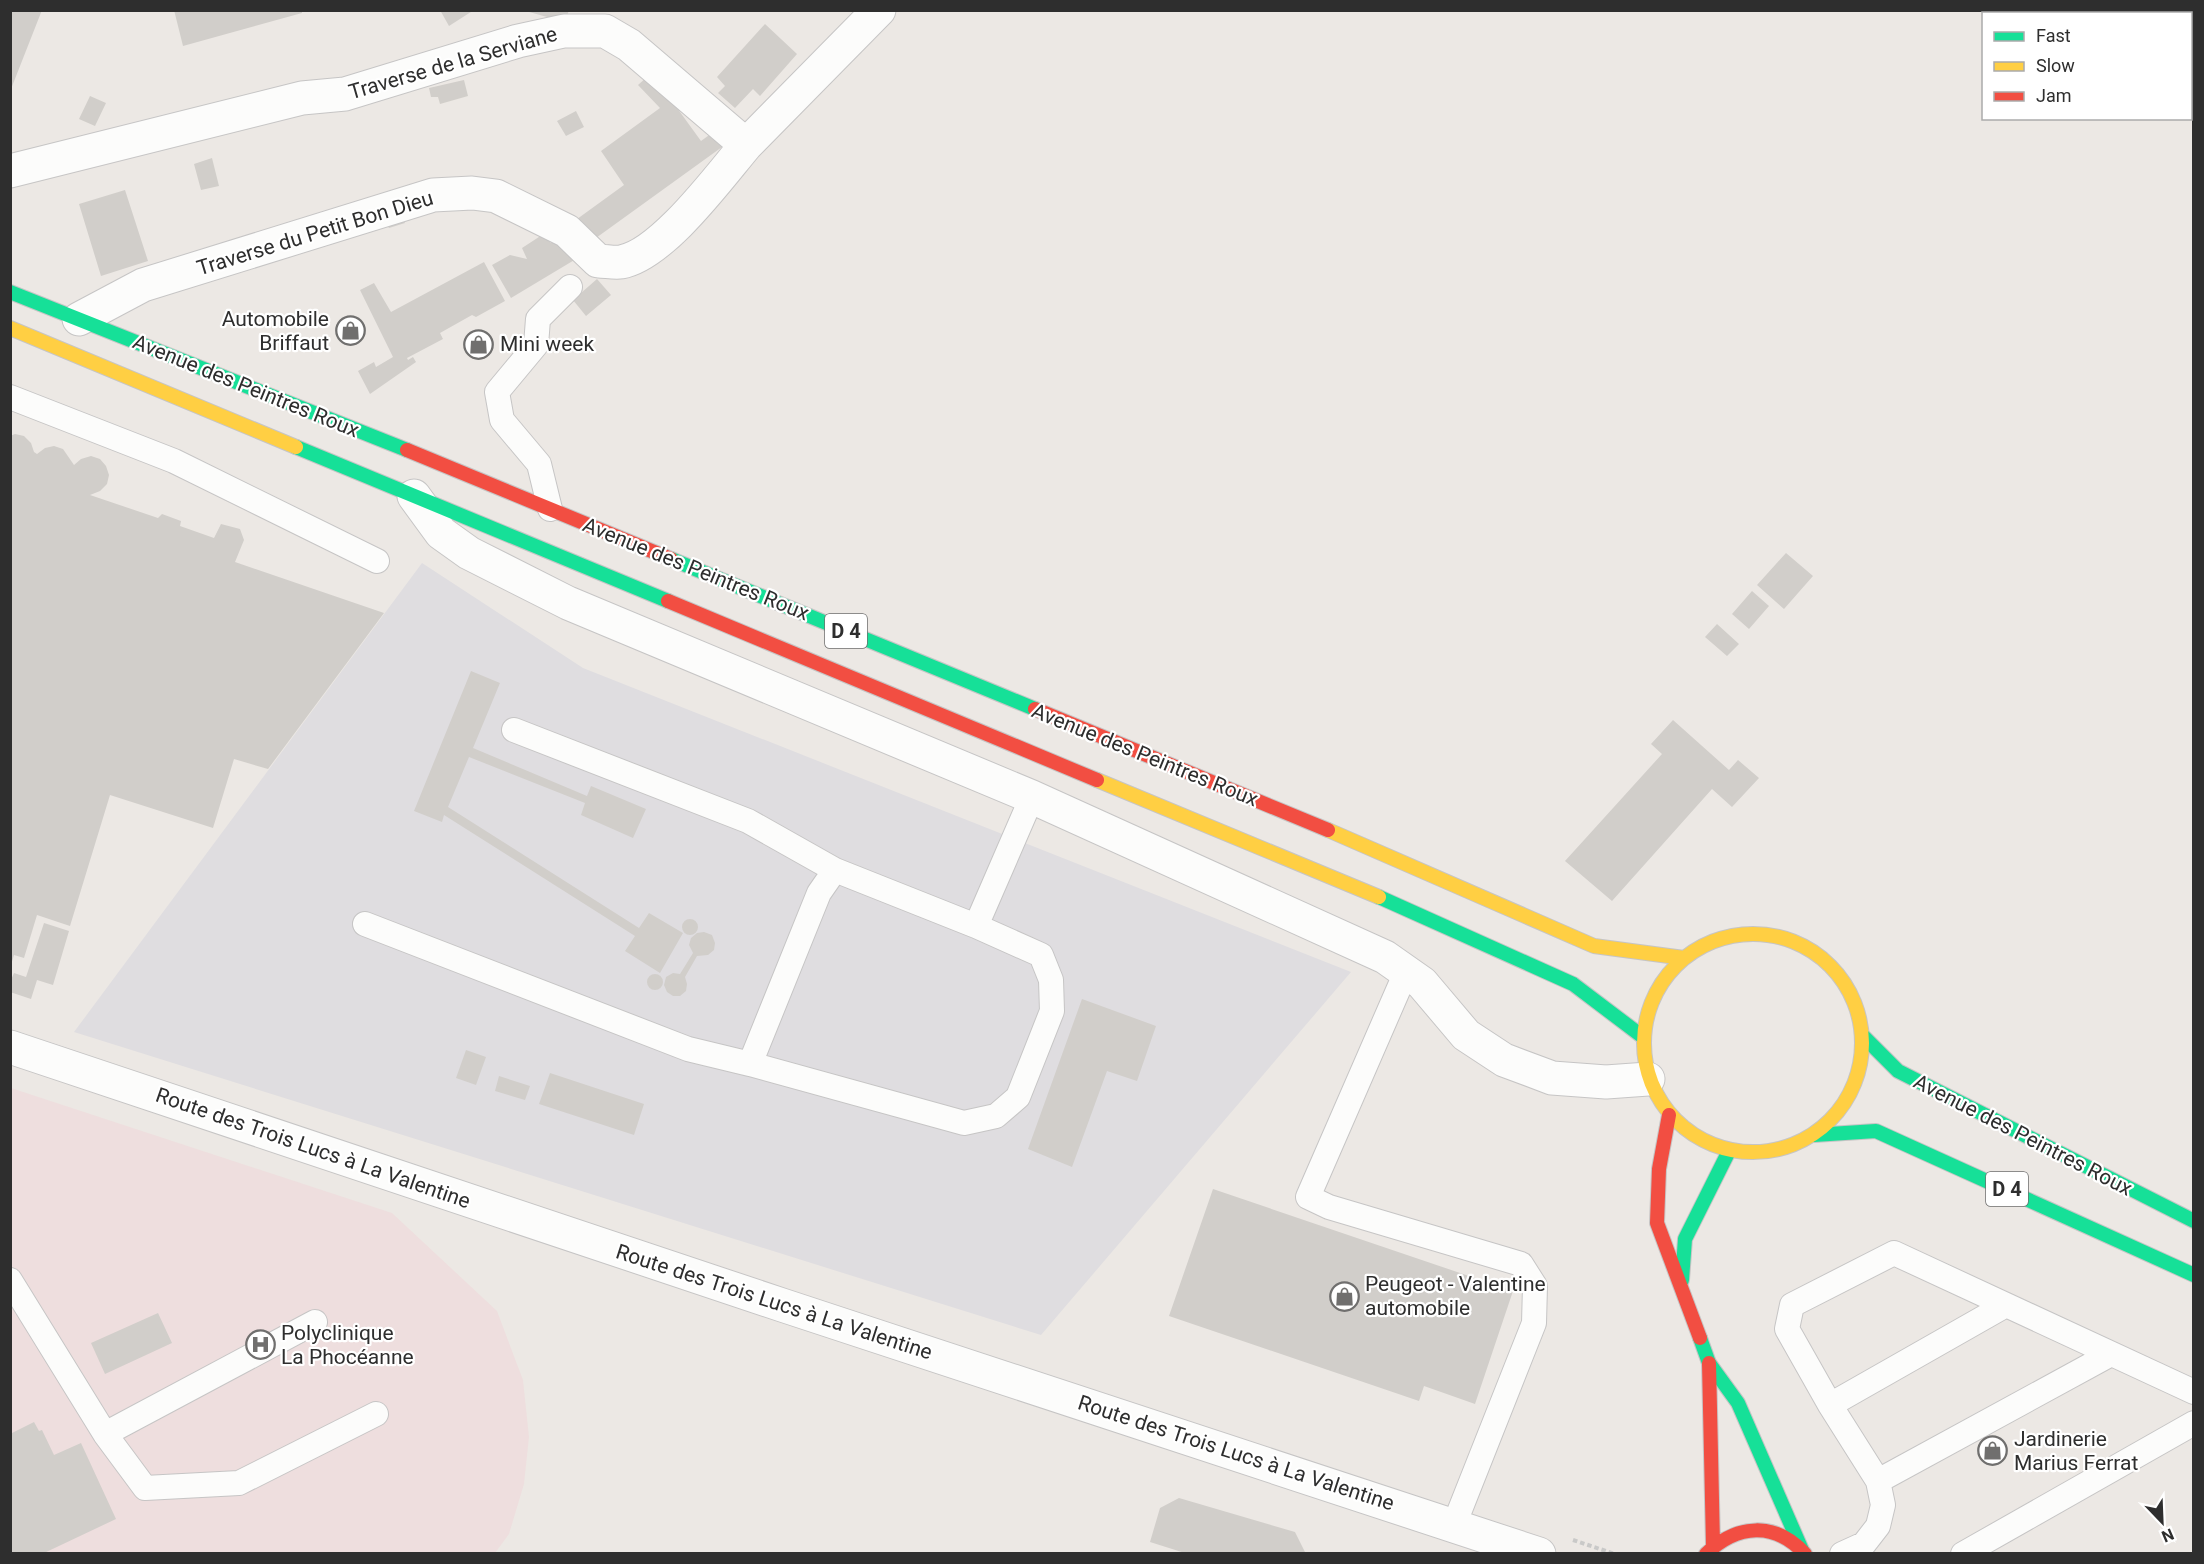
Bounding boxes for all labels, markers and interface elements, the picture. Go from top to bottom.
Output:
legend [1982,12,2192,120]
street label: Traverse de la Serviane [346,22,560,104]
text: Fast [2036,25,2071,46]
text: Slow [2036,55,2075,76]
text: Jam [2036,85,2072,106]
street label: Traverse du Petit Bon Dieu [194,186,436,280]
place label: Automobile Briffaut [222,307,329,355]
shop icon: Automobile Briffaut [334,315,366,347]
shop icon: Mini week [463,328,495,360]
street label: Avenue des Peintres Roux [129,330,363,442]
place label: Mini week [500,332,594,356]
street label: Avenue des Peintres Roux [579,513,813,625]
road number: D 4 [825,614,867,648]
street label: Avenue des Peintres Roux [1028,699,1262,811]
street label: Avenue des Peintres Roux [1910,1069,2136,1201]
street label: Route des Trois Lucs à La Valentine [153,1083,473,1213]
road number: D 4 [1986,1172,2028,1206]
street label: Route des Trois Lucs à La Valentine [613,1239,935,1365]
place label: Peugeot - Valentine automobile [1365,1272,1546,1320]
shop icon: Peugeot - Valentine automobile [1328,1280,1360,1312]
place label: Polyclinique La Phocéanne [281,1321,414,1369]
hospital icon: Polyclinique La Phocéanne [244,1329,276,1361]
street label: Route des Trois Lucs à La Valentine [1075,1390,1397,1516]
place label: Jardinerie Marius Ferrat [2014,1427,2138,1475]
shop icon: Jardinerie Marius Ferrat [1977,1435,2009,1467]
north arrow [2132,1492,2192,1552]
text: N [2159,1524,2177,1546]

